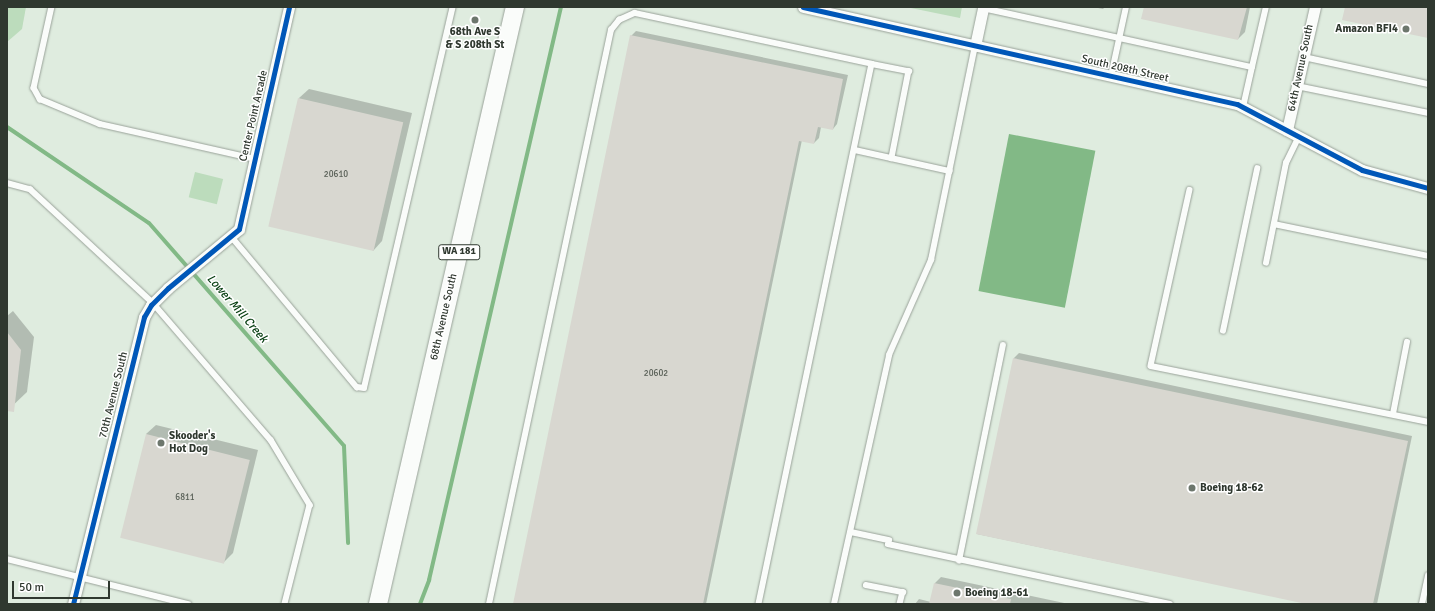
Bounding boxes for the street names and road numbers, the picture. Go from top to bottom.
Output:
street label: 64th Avenue South [1285,23,1317,113]
street label: South 208th Street [1080,53,1170,85]
street label: Center Point Arcade [237,69,271,163]
road number: WA 181 [438,244,480,260]
street label: 68th Avenue South [428,272,460,362]
street label: 70th Avenue South [97,350,131,440]

